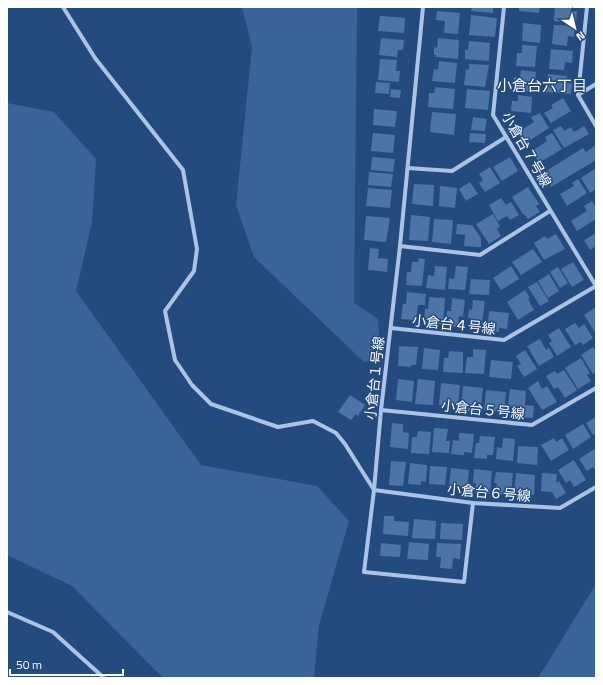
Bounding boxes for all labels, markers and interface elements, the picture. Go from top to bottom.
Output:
north arrow [555,8,595,48]
text: N [573,27,588,45]
district label: 小倉台六丁目 [497,74,587,97]
street label: 小倉台７号線 [497,107,557,191]
street label: 小倉台４号線 [411,309,497,339]
street label: 小倉台１号線 [359,335,389,421]
street label: 小倉台５号線 [440,394,526,424]
street label: 小倉台６号線 [446,478,532,506]
scale bar [10,651,123,677]
text: 50 m [16,655,42,674]

